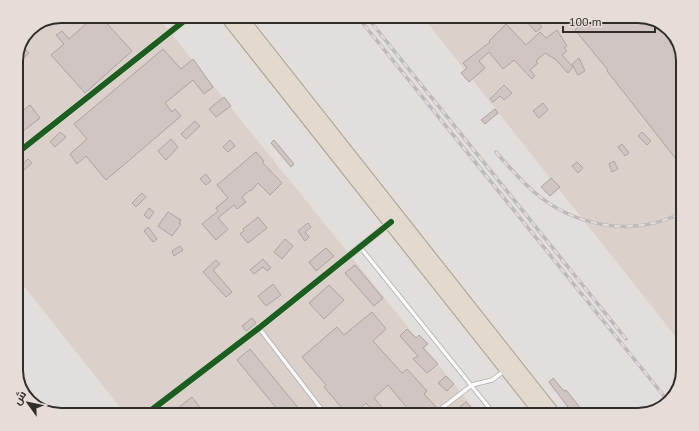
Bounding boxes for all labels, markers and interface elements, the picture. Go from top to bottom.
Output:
scale bar [563,8,655,34]
text: 100 m [569,14,602,29]
north arrow [8,383,48,423]
text: ش [10,388,29,407]

